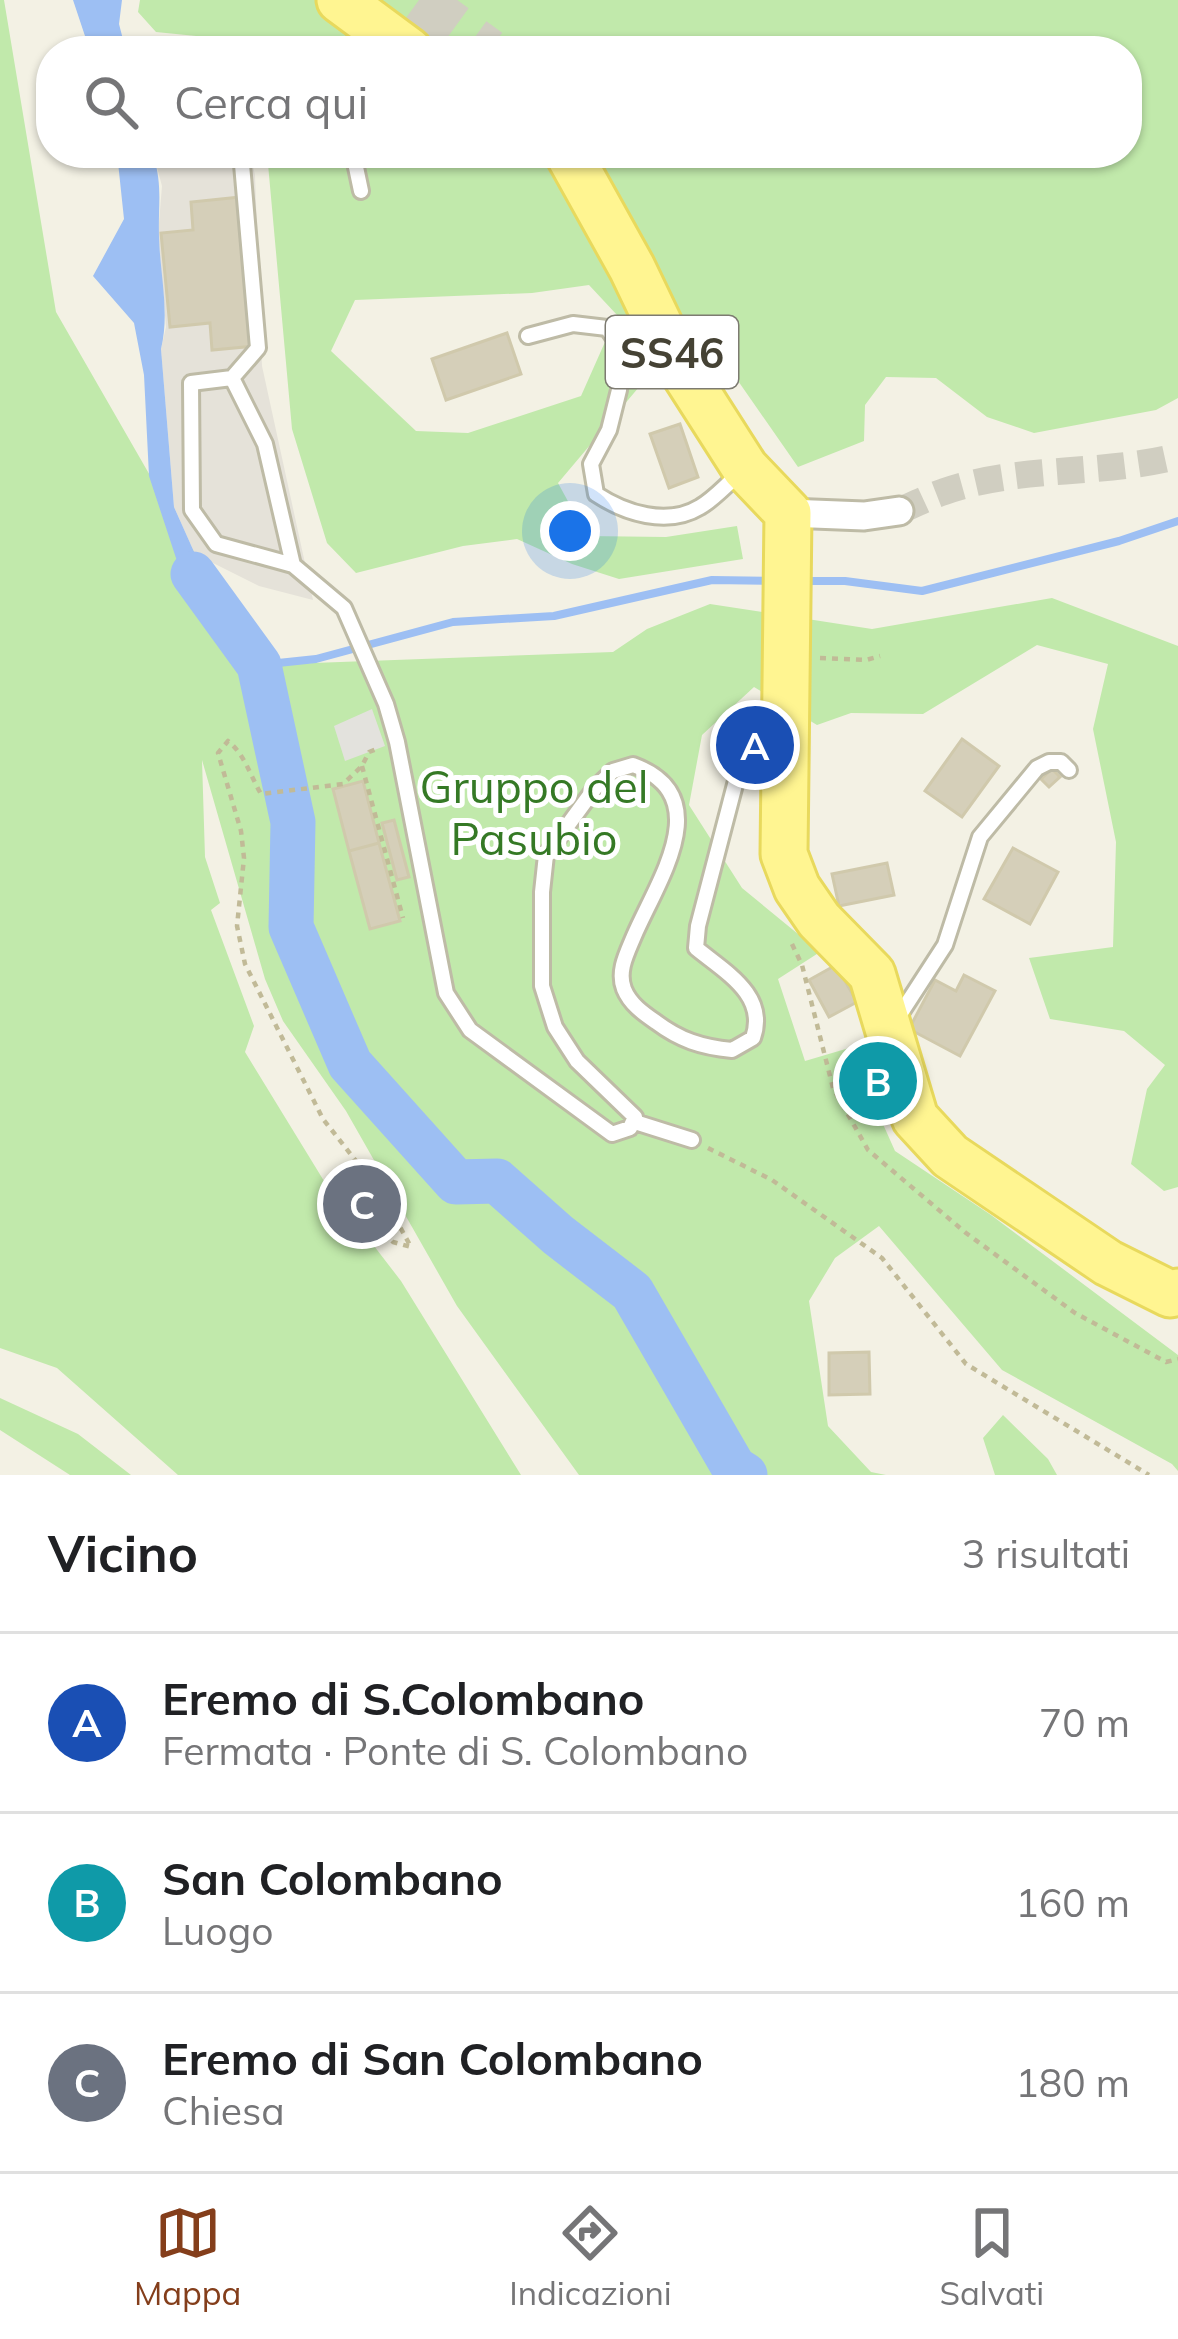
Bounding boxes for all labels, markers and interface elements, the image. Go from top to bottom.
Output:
search box [36,36,1142,168]
icon: search [78,69,144,135]
text: Cerca qui [174,74,368,130]
road number: SS46 [606,316,738,388]
your location [540,501,600,561]
pin: A [716,700,794,790]
park label: Gruppo del Pasubio [420,758,648,866]
pin: B [839,1036,917,1126]
pin: C [323,1159,401,1249]
text: Vicino [48,1521,198,1585]
text: 3 risultati [962,1529,1130,1578]
text: Eremo di S.Colombano [162,1670,645,1726]
text: A [72,1698,102,1747]
text: 70 m [1039,1698,1130,1747]
text: Fermata · Ponte di S. Colombano [162,1726,748,1775]
text: San Colombano [162,1850,503,1906]
text: B [74,1878,100,1927]
text: 160 m [1015,1878,1130,1927]
text: Luogo [162,1906,273,1955]
text: Eremo di San Colombano [162,2030,703,2086]
text: C [74,2058,100,2107]
text: 180 m [1015,2058,1130,2107]
text: Chiesa [162,2086,285,2135]
tab: Mappa [134,2200,241,2313]
tab: Indicazioni [509,2200,672,2313]
tab: Salvati [939,2200,1044,2313]

